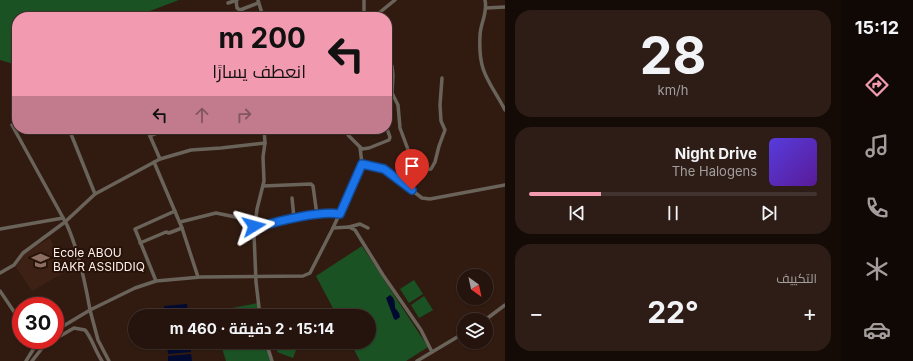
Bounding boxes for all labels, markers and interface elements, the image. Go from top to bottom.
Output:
text: 15:12 [855,17,899,38]
text: 200 m [218,21,306,55]
text: 28 [640,24,706,87]
icon: left [320,28,372,80]
text: انعطف يسارًا [212,61,306,82]
icon: directions [863,71,891,99]
text: km/h [658,82,688,98]
icon: left [149,104,171,126]
icon: ahead [191,104,213,126]
icon: right [233,104,255,126]
icon: music [863,132,891,160]
text: Night Drive [675,144,757,163]
pin [395,149,429,190]
icon: arrive [401,155,423,177]
text: The Halogens [672,163,757,179]
icon: phone [863,194,891,222]
icon: previous [566,202,588,224]
icon: pause [662,202,684,224]
icon: next [758,202,780,224]
position arrow [233,205,275,247]
place label: Ecole ABOU BAKR ASSIDDIQ [53,245,145,274]
school or university icon: Ecole ABOU BAKR ASSIDDIQ [30,250,50,270]
icon: climate [863,255,891,283]
north arrow [457,269,493,305]
map controls [457,269,493,349]
text: التكييف [776,270,817,286]
text: 22° [647,294,699,330]
speed limit sign: 30 [12,297,64,349]
text: − [529,300,544,326]
text: + [802,300,817,326]
button: layers [457,313,493,349]
icon: car [863,316,891,344]
text: 15:14 · 2 دقيقة · 460 m [170,319,334,338]

